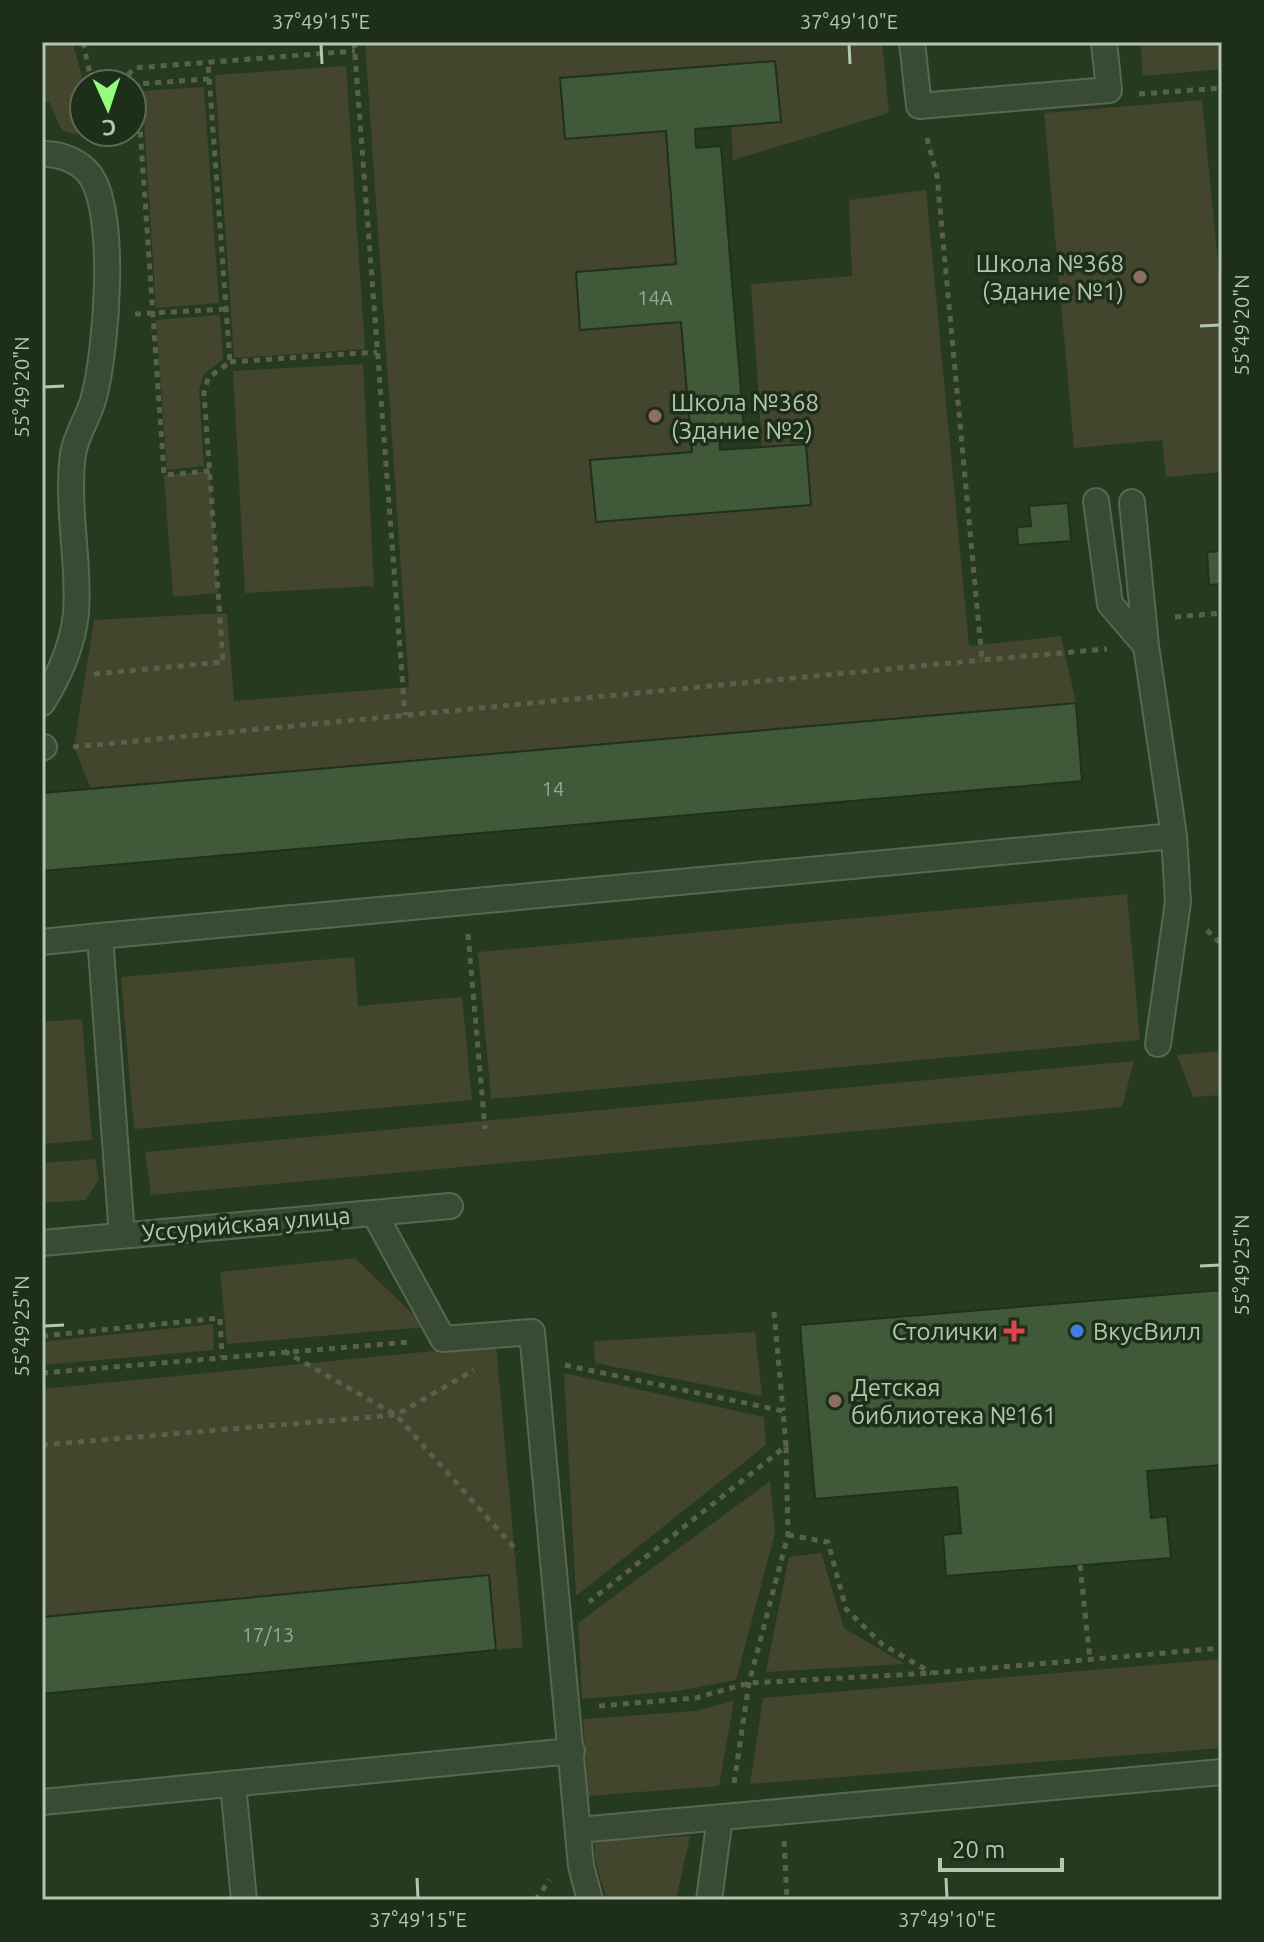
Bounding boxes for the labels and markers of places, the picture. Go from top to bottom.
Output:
place label: Школа №368 (Здание №1) [976,250,1124,305]
marker: Школа №368 (Здание №1) [1131,268,1149,286]
place label: Школа №368 (Здание №2) [671,389,819,444]
marker: Школа №368 (Здание №2) [646,407,664,425]
place label: Столички [892,1318,998,1345]
place label: ВкусВилл [1093,1318,1201,1345]
marker: Столички [1005,1322,1023,1340]
marker: ВкусВилл [1068,1322,1086,1340]
place label: Детская библиотека №161 [851,1374,1057,1429]
marker: Детская библиотека №161 [826,1392,844,1410]

